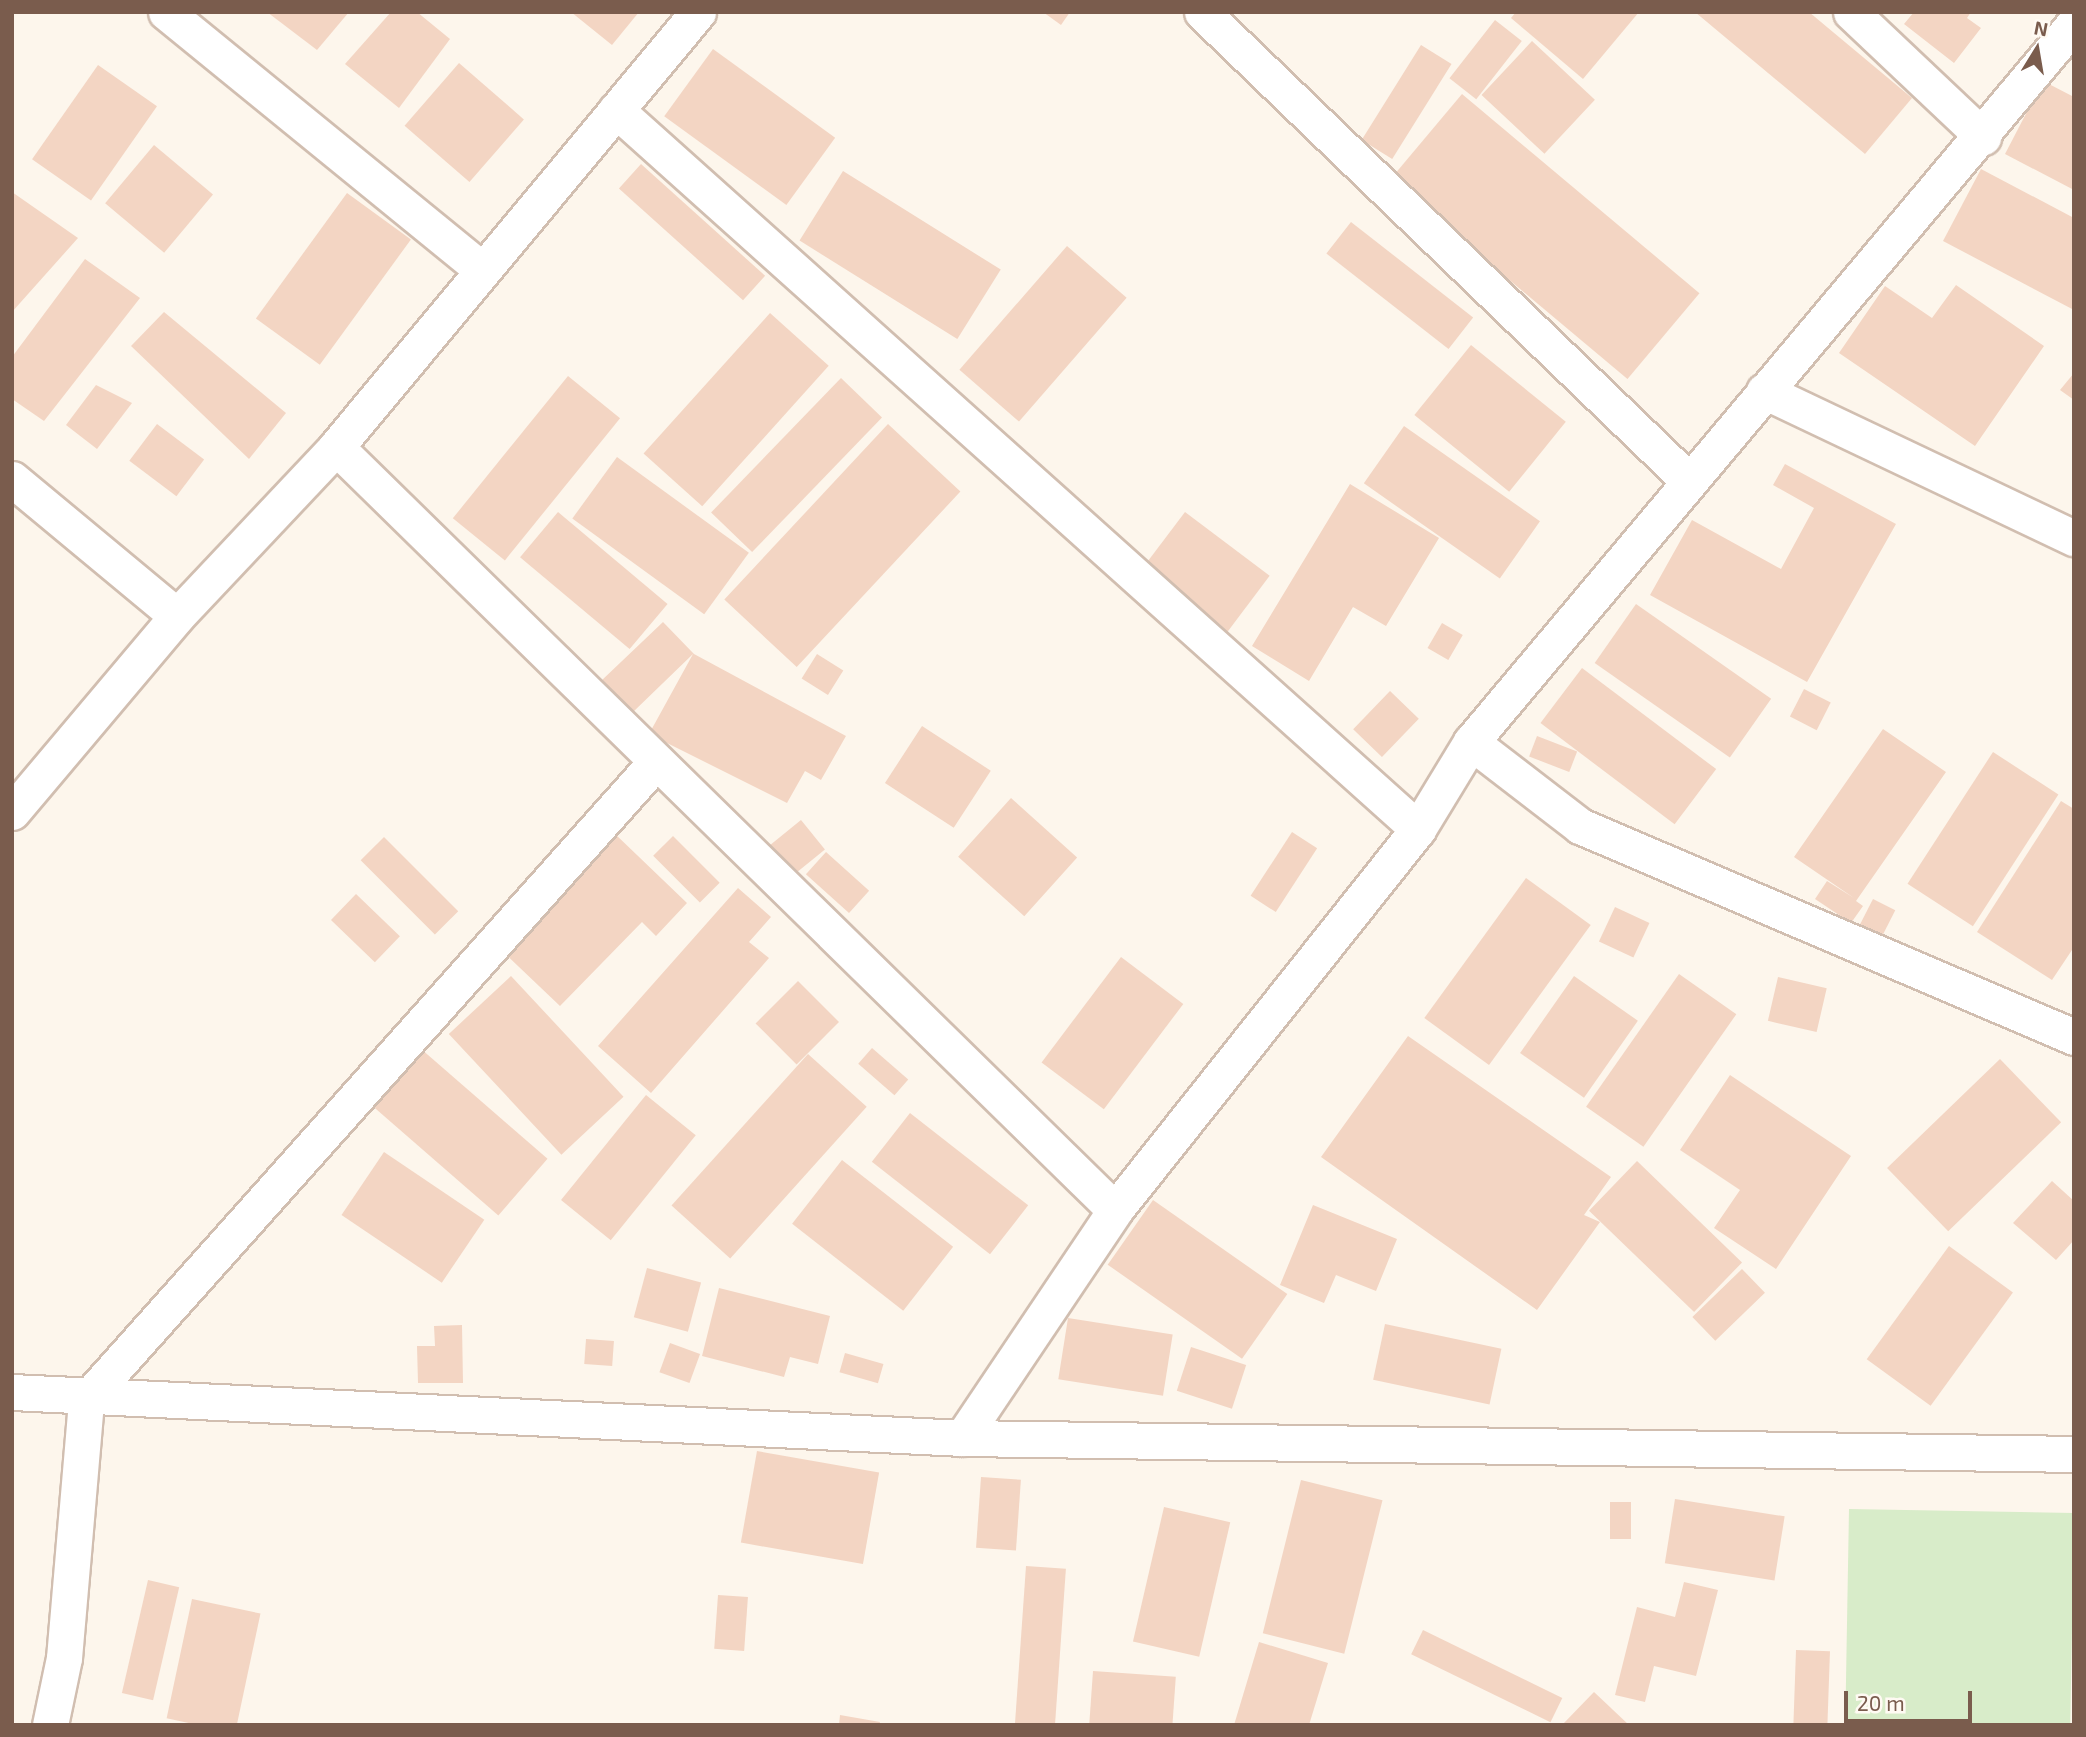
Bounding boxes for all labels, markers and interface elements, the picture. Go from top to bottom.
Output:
north arrow [2002,14,2072,84]
text: N [2032,15,2050,40]
scale bar [1848,1678,1976,1722]
text: 20 m [1857,1690,1905,1715]

